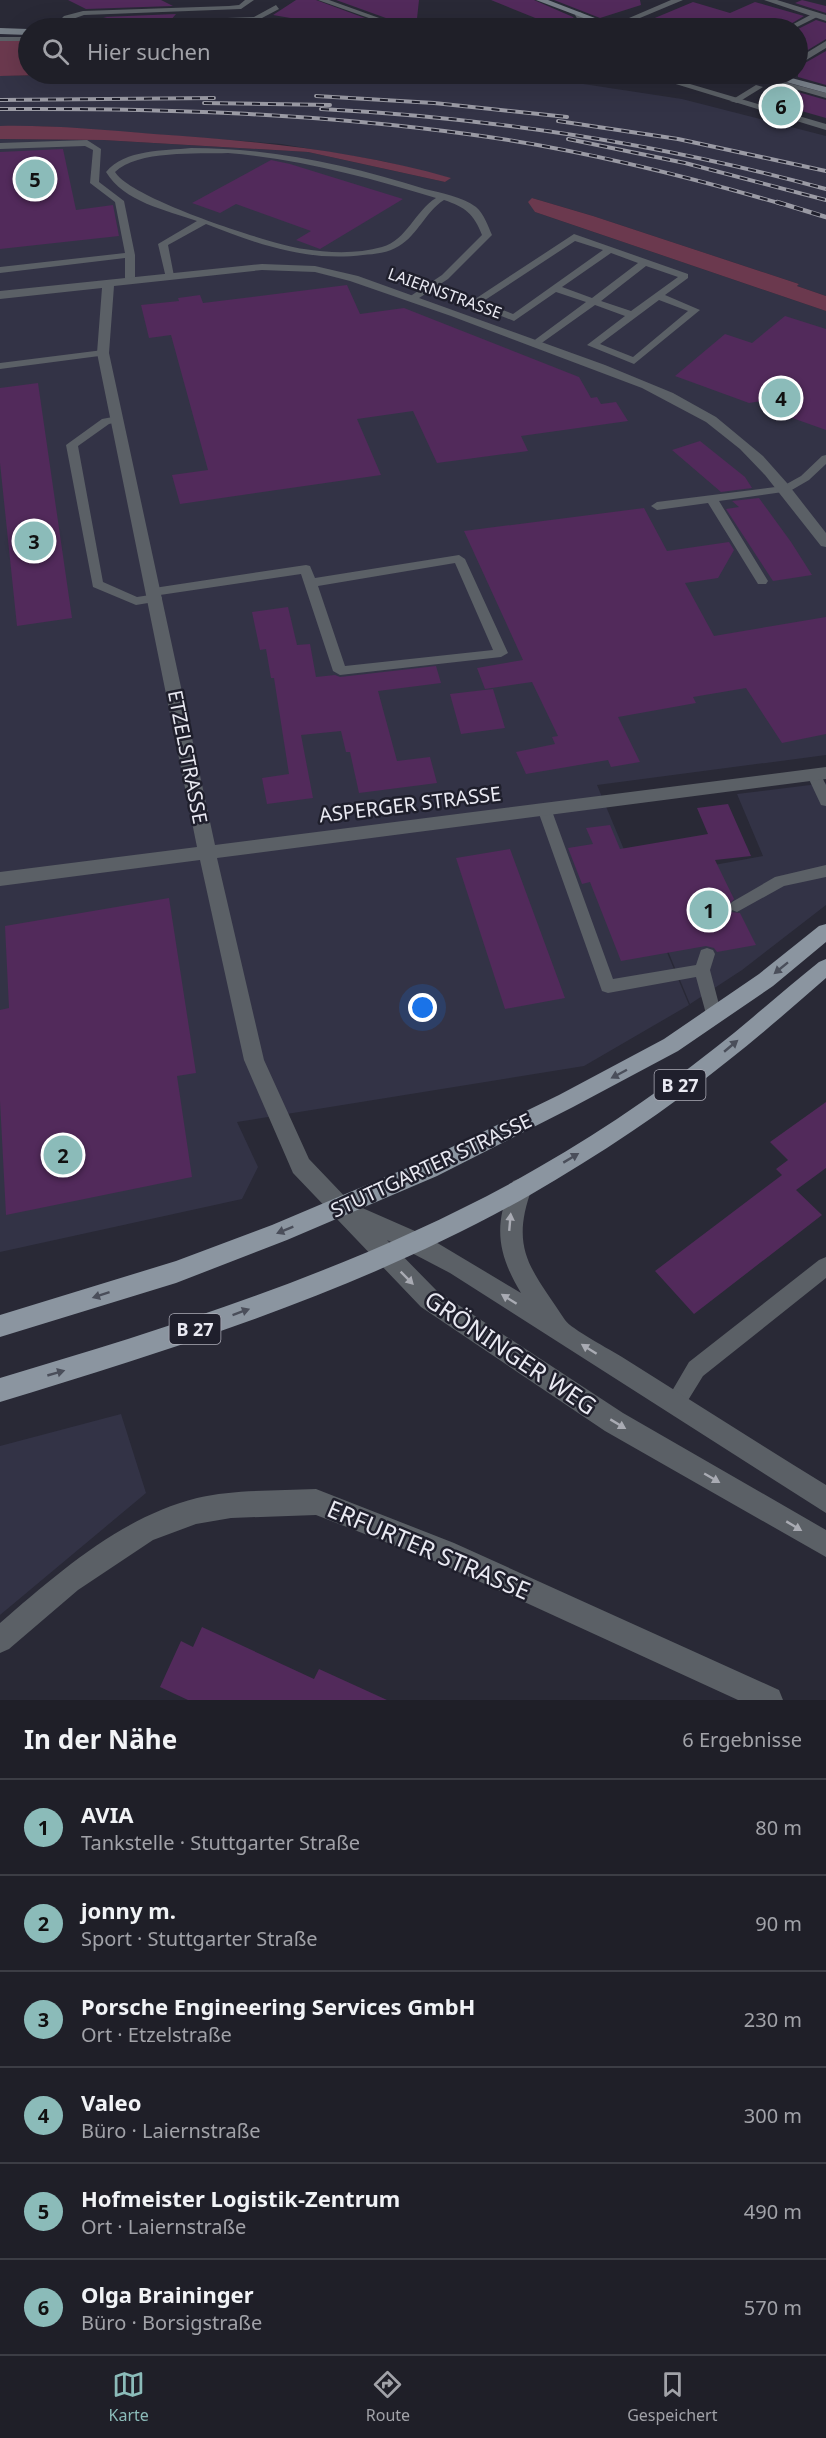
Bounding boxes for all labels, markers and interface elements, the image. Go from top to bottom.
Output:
search box [18,18,808,84]
icon: search [39,35,72,68]
text: Hier suchen [87,36,211,66]
pin: 6 [762,84,800,128]
pin: 5 [15,156,54,201]
street label: LAIERNSTRASSE [385,262,505,324]
pin: 4 [762,376,800,420]
pin: 3 [15,518,54,564]
street label: ETZELSTRASSE [162,688,214,826]
street label: ASPERGER STRASSE [317,779,503,829]
pin: 1 [690,888,728,932]
one-way arrow [773,962,788,974]
your location [408,993,437,1022]
one-way arrow [723,1040,738,1053]
one-way arrow [611,1069,628,1078]
road number: B 27 [654,1070,706,1100]
street label: STUTTGARTER STRASSE [326,1106,536,1224]
pin: 2 [44,1132,82,1178]
one-way arrow [563,1152,579,1163]
one-way arrow [506,1212,515,1231]
one-way arrow [276,1226,294,1235]
one-way arrow [399,1270,413,1284]
street label: GRÖNINGER WEG [419,1282,603,1422]
one-way arrow [92,1291,110,1301]
one-way arrow [501,1293,518,1304]
one-way arrow [232,1307,250,1316]
road number: B 27 [170,1314,220,1344]
one-way arrow [581,1343,597,1354]
one-way arrow [47,1368,65,1377]
one-way arrow [610,1418,626,1429]
one-way arrow [703,1472,720,1482]
street label: ERFURTER STRASSE [322,1491,536,1607]
one-way arrow [786,1520,802,1531]
text: In der Nähe [24,1721,177,1757]
text: 6 Ergebnisse [682,1726,802,1753]
text: AVIA [81,1799,133,1829]
text: 1 [38,1814,49,1841]
text: 80 m [755,1814,802,1841]
text: Tankstelle · Stuttgarter Straße [81,1829,360,1856]
text: jonny m. [81,1895,176,1925]
text: 2 [38,1910,49,1937]
text: 90 m [755,1910,802,1937]
text: Sport · Stuttgarter Straße [81,1925,318,1952]
text: Porsche Engineering Services GmbH [81,1991,475,2021]
text: 3 [38,2006,49,2033]
text: 230 m [744,2006,802,2033]
text: Ort · Etzelstraße [81,2021,232,2048]
text: Valeo [81,2087,141,2117]
text: 4 [38,2102,49,2129]
text: 300 m [744,2102,802,2129]
text: Büro · Laiernstraße [81,2117,261,2144]
text: Hofmeister Logistik-Zentrum [81,2183,400,2213]
text: 5 [38,2198,49,2225]
text: 490 m [744,2198,802,2225]
text: Ort · Laiernstraße [81,2213,246,2240]
text: Olga Braininger [81,2279,254,2309]
text: 6 [38,2294,49,2321]
text: 570 m [744,2294,802,2321]
text: Büro · Borsigstraße [81,2309,262,2336]
tab: Karte [109,2368,149,2426]
tab: Route [366,2368,410,2426]
tab: Gespeichert [627,2368,717,2426]

